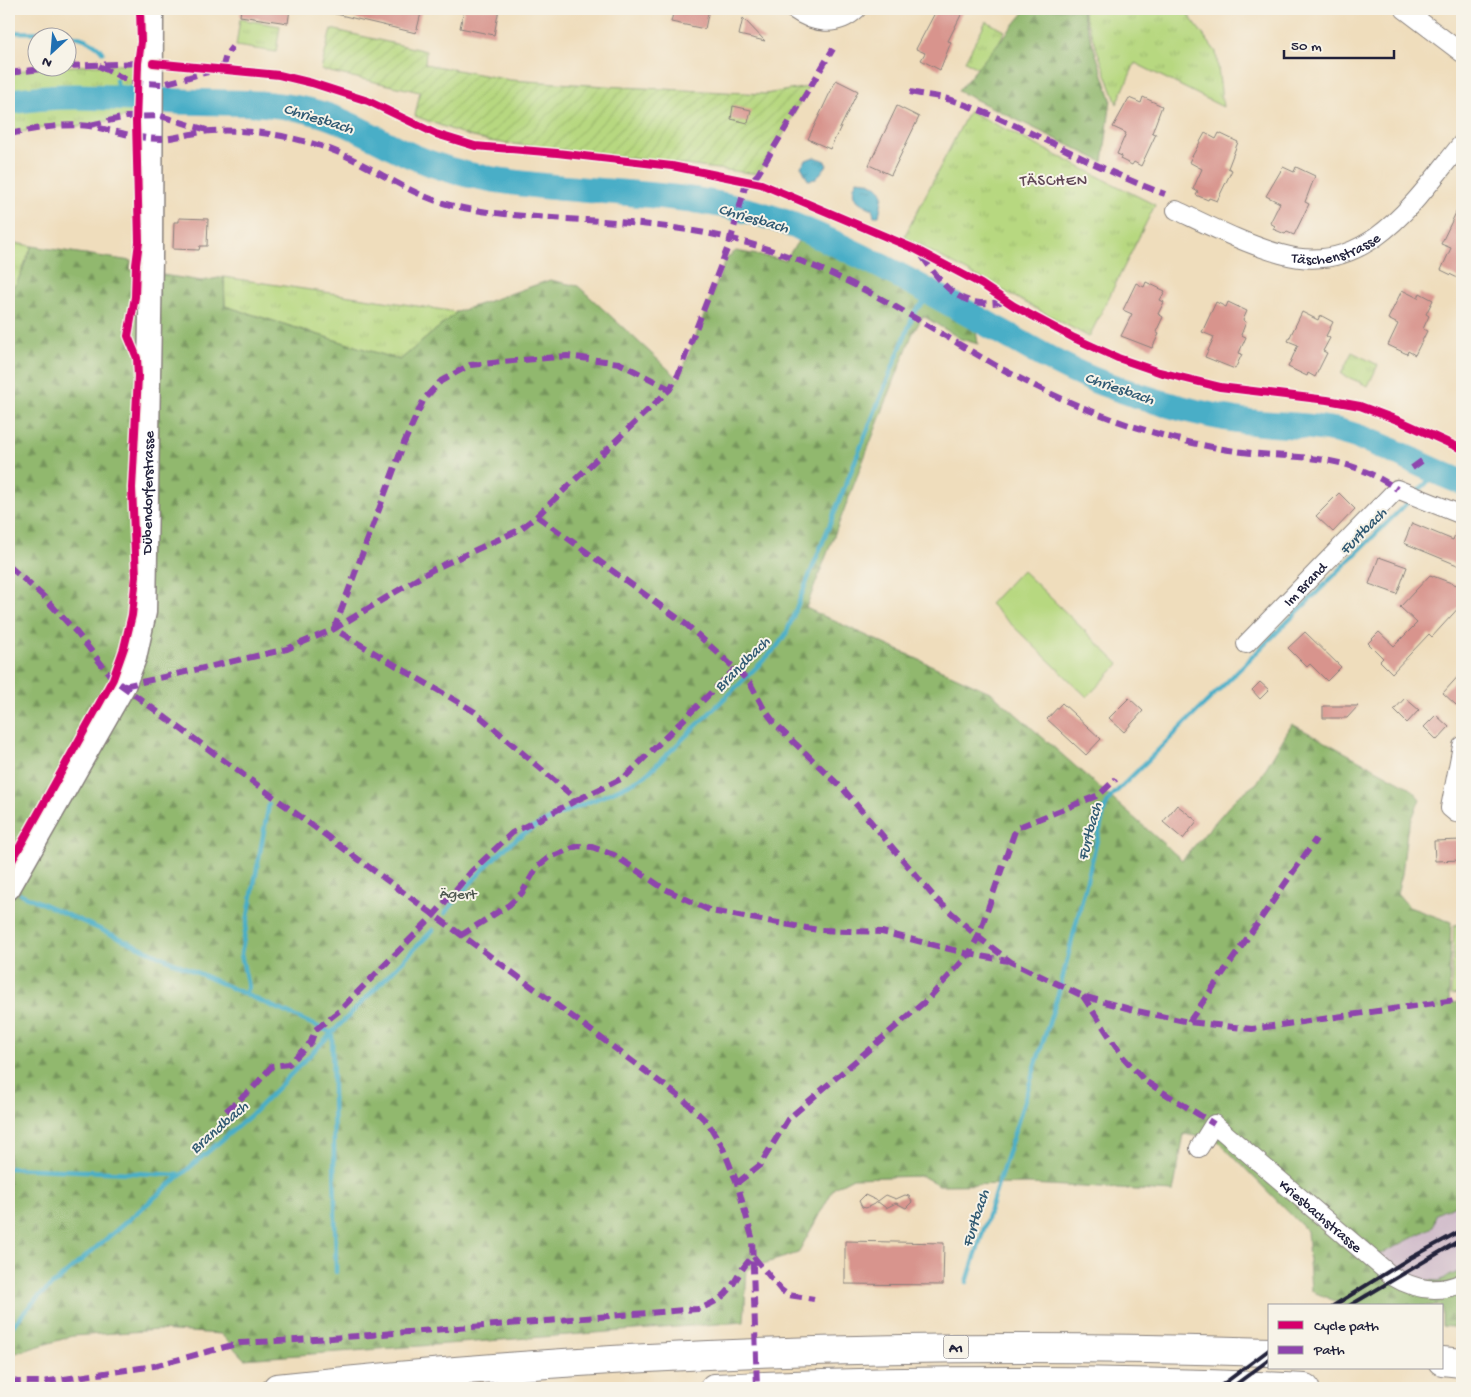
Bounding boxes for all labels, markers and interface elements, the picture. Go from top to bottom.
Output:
north arrow [28,28,78,78]
scale bar [1284,28,1394,60]
text: 50 m [1291,38,1322,56]
text: N [40,52,55,71]
water label: Chriesbach [281,101,356,140]
district label: TÄSCHEN [1019,173,1088,192]
water label: Chriesbach [716,201,791,240]
street label: Täschenstrasse [1289,229,1385,270]
water label: Chriesbach [1082,370,1156,411]
street label: Dübendorferstrasse [139,431,159,555]
water label: Furtbach [1337,505,1392,560]
street label: Im Brand [1280,558,1333,611]
water label: Brandbach [712,633,776,697]
water label: Furtbach [1075,800,1108,863]
park label: Ägert [440,886,478,904]
water label: Brandbach [187,1098,254,1159]
street label: Kriesbachstrasse [1274,1176,1365,1258]
water label: Furtbach [959,1188,996,1250]
legend [1268,1304,1444,1370]
text: Cycle path [1314,1318,1379,1336]
road number: A1 [944,1335,968,1358]
text: Path [1313,1342,1345,1360]

